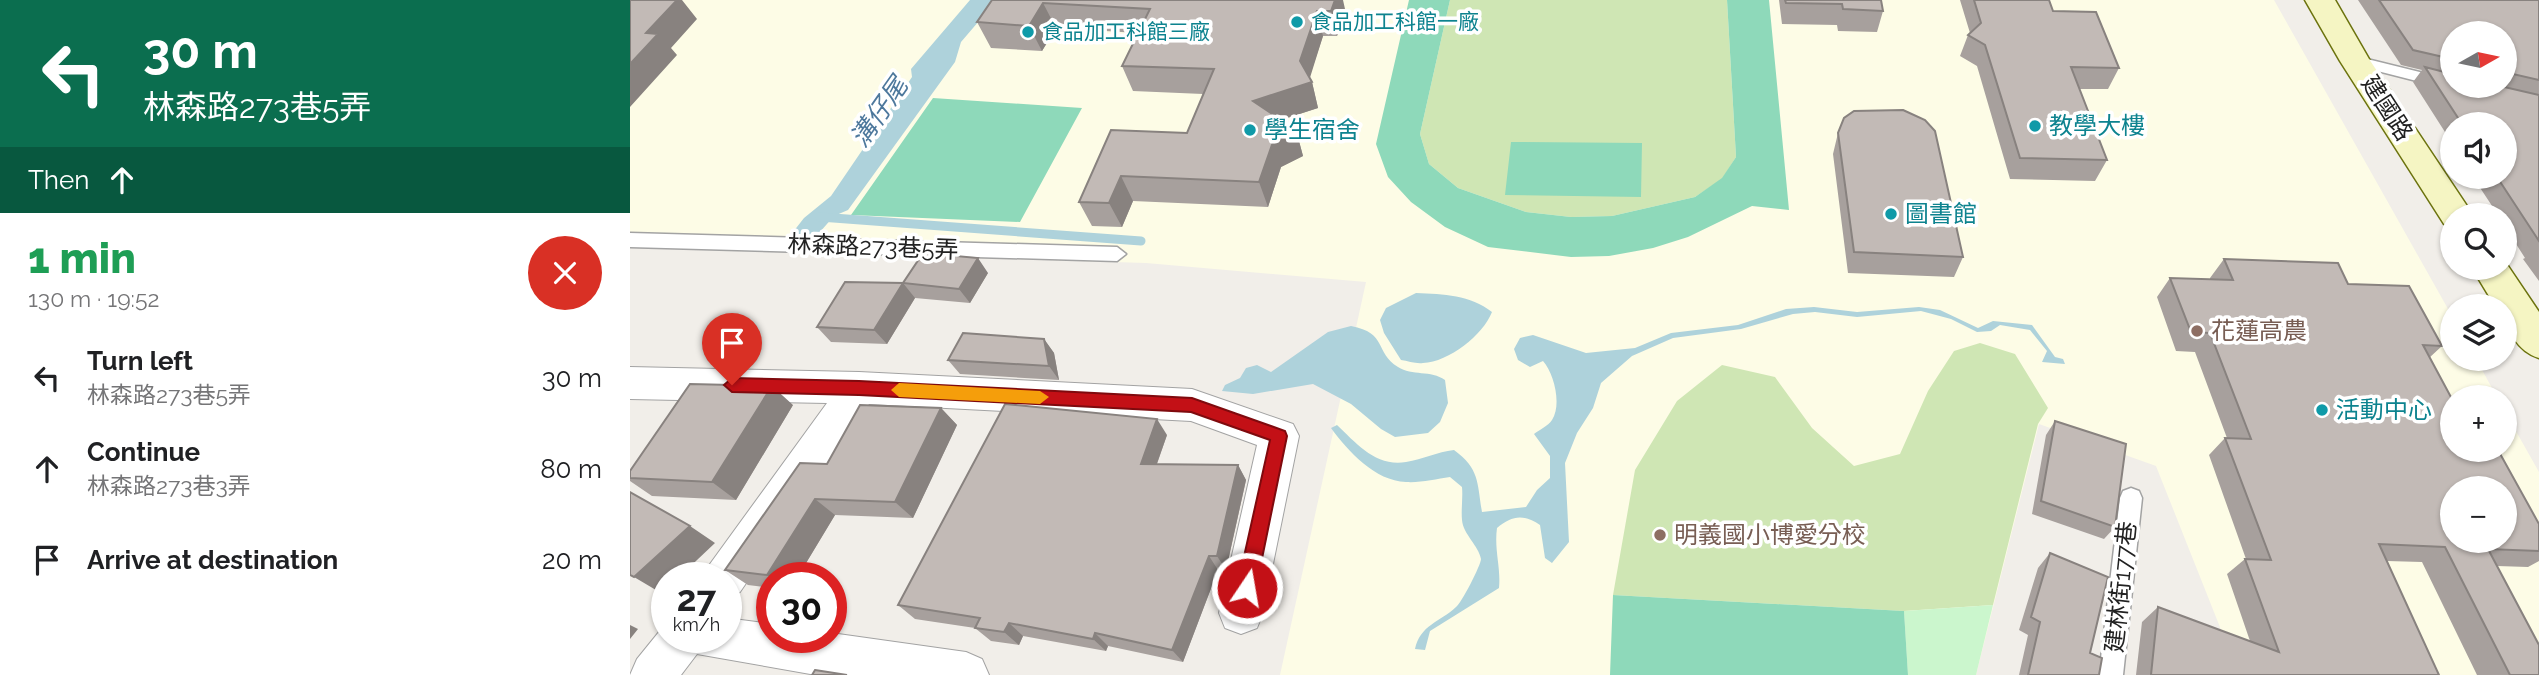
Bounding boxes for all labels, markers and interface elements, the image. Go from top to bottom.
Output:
place label: 食品加工科館一廠 [1311,9,1479,34]
marker: 食品加工科館一廠 [1289,14,1305,30]
place label: 食品加工科館三廠 [1042,19,1210,44]
north arrow [2440,21,2516,98]
map controls [2440,21,2517,553]
text: 30 m [143,22,258,79]
marker: 食品加工科館三廠 [1020,24,1036,40]
icon: left [28,28,119,119]
water label: 溝仔尾 [844,69,915,153]
street label: 建國路 [2356,70,2419,146]
text: 林森路273巷5弄 [143,88,371,125]
place label: 教學大樓 [2049,111,2145,140]
button: sound [2440,112,2517,189]
place label: 學生宿舍 [1264,115,1360,144]
marker: 教學大樓 [2027,118,2043,134]
marker: 學生宿舍 [1242,122,1258,138]
icon: ahead [103,161,141,199]
text: Then [28,165,89,195]
place label: 圖書館 [1905,199,1977,228]
button: search [2440,203,2517,280]
marker: 圖書館 [1883,206,1899,222]
street label: 林森路273巷5弄 [787,229,959,264]
text: 1 min [28,234,136,283]
button: close [528,236,602,310]
text: 130 m · 19:52 [28,285,159,312]
button: layers [2440,294,2517,371]
pin [702,313,762,385]
place label: 花蓮高農 [2211,316,2307,345]
marker: 花蓮高農 [2189,323,2205,339]
icon: arrive [713,324,751,362]
text: Turn left [87,346,193,376]
icon: left [28,359,66,397]
text: 30 m [542,363,602,393]
text: 林森路273巷5弄 [87,381,251,408]
button: + [2440,385,2517,462]
place label: 活動中心 [2336,395,2432,424]
marker: 活動中心 [2314,402,2330,418]
text: Continue [87,437,200,467]
icon: ahead [28,450,66,488]
text: 80 m [540,454,602,484]
text: 林森路273巷3弄 [87,472,251,499]
button: − [2440,476,2517,553]
place label: 明義國小博愛分校 [1674,520,1866,549]
street label: 建林街177巷 [2099,520,2142,654]
marker: 明義國小博愛分校 [1652,527,1668,543]
icon: arrive [28,541,66,579]
text: Arrive at destination [87,545,338,575]
text: 20 m [542,545,602,575]
position arrow [1210,551,1284,625]
speed limit sign: 30 [756,562,847,653]
text: 27 [677,578,716,619]
text: km/h [673,614,720,635]

